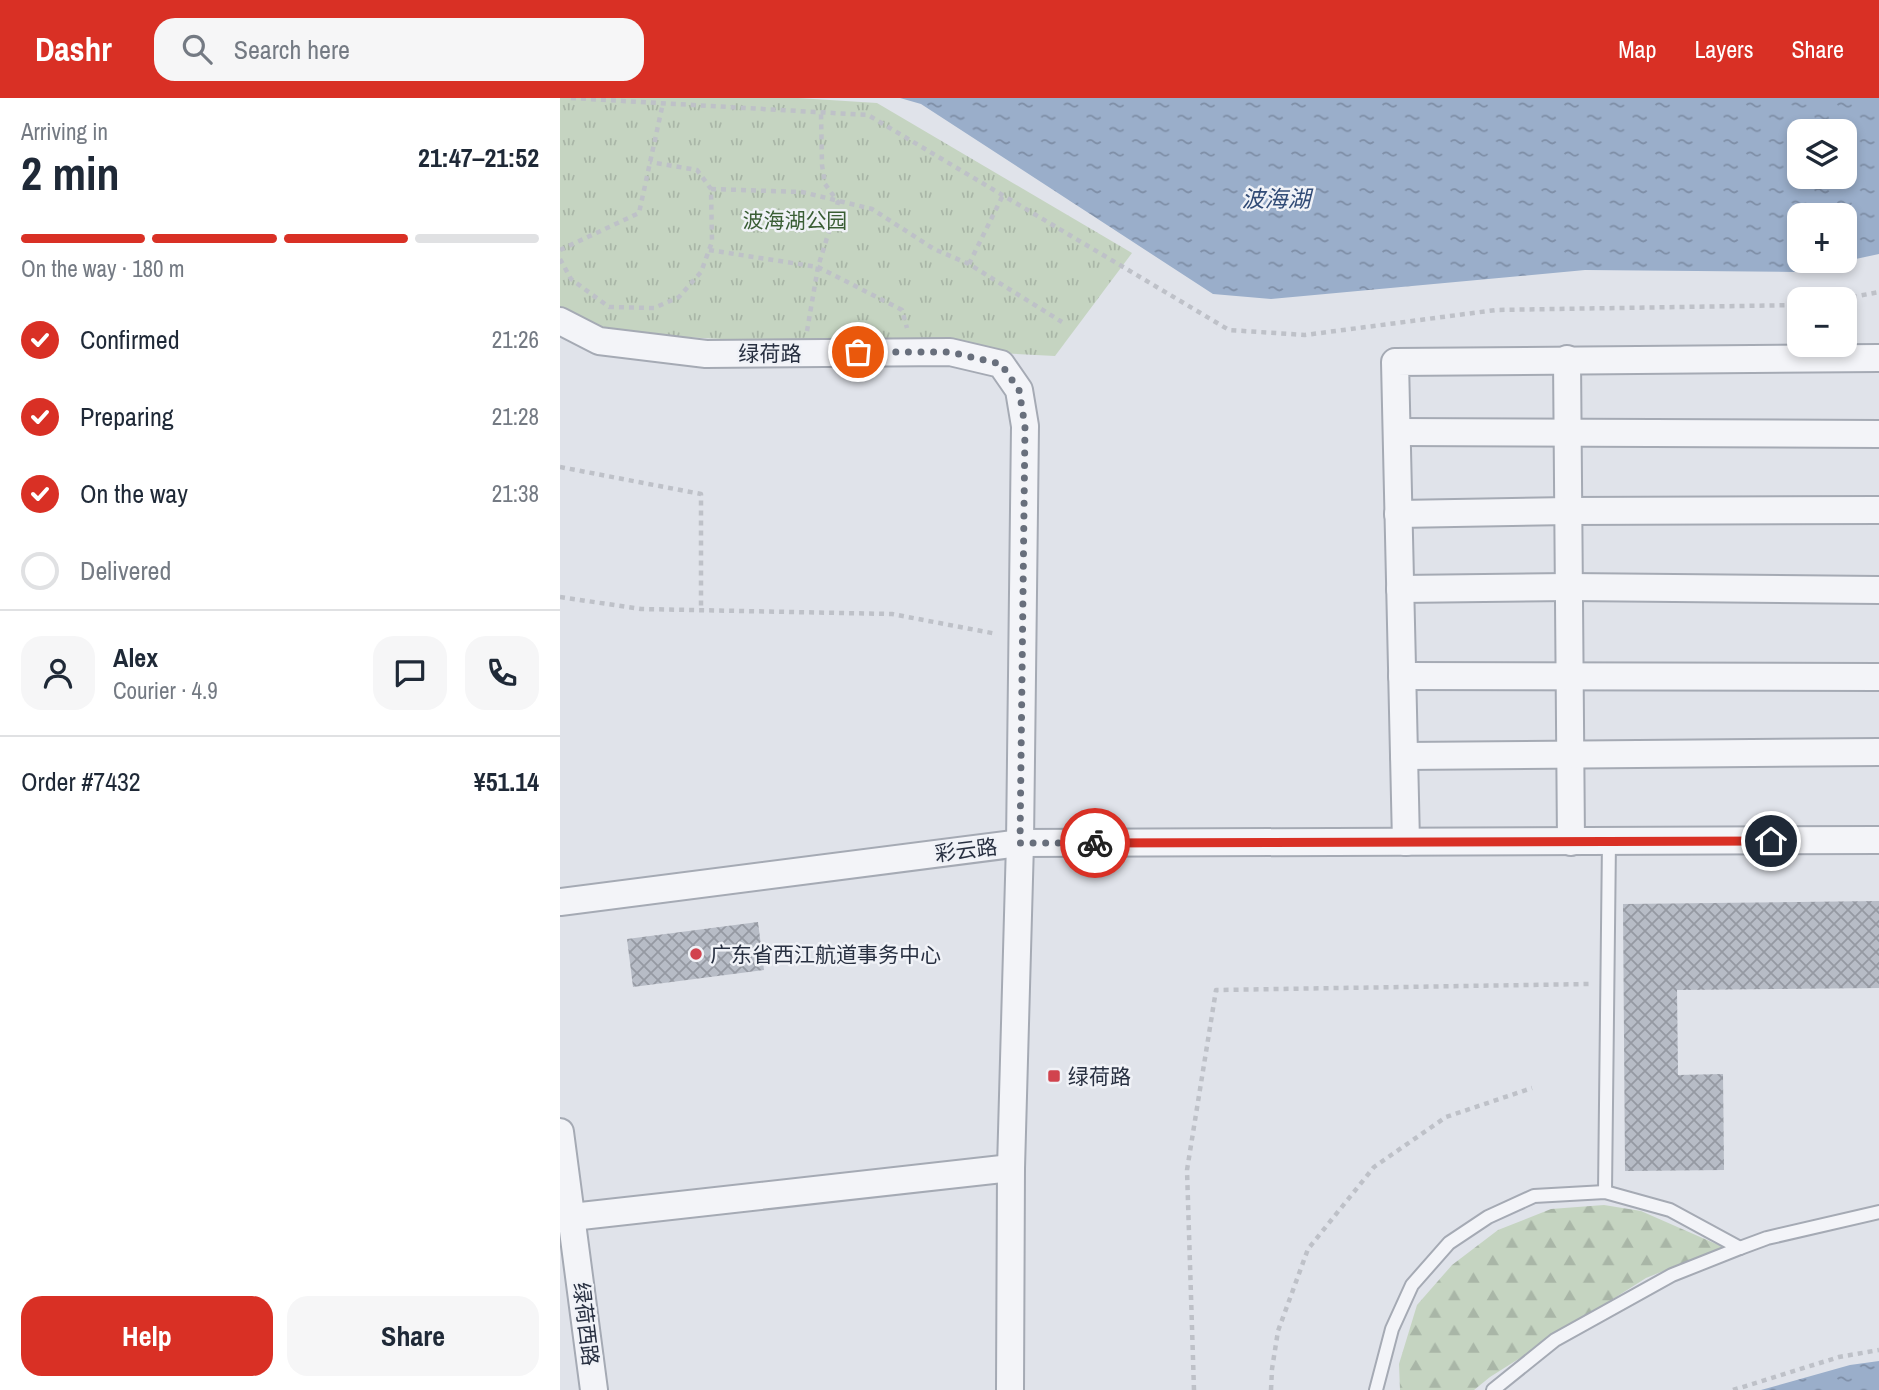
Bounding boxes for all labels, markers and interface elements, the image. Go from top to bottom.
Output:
search box [154,18,644,81]
text: Dashr [35,27,112,71]
icon: search [178,30,216,68]
text: Search here [234,32,350,67]
text: Map [1618,33,1656,65]
text: Layers [1694,33,1753,65]
text: Share [1791,33,1844,65]
text: Arriving in [21,116,108,147]
map controls [1787,119,1857,357]
button: layers [1787,119,1857,189]
text: 21:47–21:52 [418,140,539,175]
text: 2 min [21,142,120,204]
water label: 波海湖 [1242,183,1314,214]
button: + [1787,203,1857,273]
park label: 波海湖公园 [743,206,848,235]
text: On the way · 180 m [21,253,185,284]
button: − [1787,287,1857,357]
icon: check [21,321,59,359]
text: Confirmed [80,322,180,357]
pin [828,322,888,382]
text: 21:26 [492,324,539,355]
icon: bag [839,333,877,371]
street label: 绿荷路 [739,339,802,368]
icon: check [21,398,59,436]
text: Preparing [80,399,174,434]
text: 21:28 [492,401,539,432]
icon: check [21,475,59,513]
text: On the way [80,476,188,511]
text: 21:38 [492,478,539,509]
text: Delivered [80,553,171,588]
button: person [21,636,95,710]
button: chat [373,636,447,710]
button: phone [465,636,539,710]
text: Alex [113,640,158,675]
text: Courier · 4.9 [113,675,218,706]
text: Order #7432 [21,764,141,799]
text: ¥51.14 [474,764,539,799]
courier [1060,808,1130,878]
pin [1741,811,1801,871]
icon: home [1752,822,1790,860]
icon: bike [1076,824,1114,862]
street label: 彩云路 [933,832,999,868]
place label: 广东省西江航道事务中心 [710,940,941,969]
marker: 广东省西江航道事务中心 [688,946,704,962]
place label: 绿荷路 [1068,1062,1131,1091]
marker: 绿荷路 [1046,1068,1062,1084]
street label: 绿荷西路 [566,1281,606,1367]
button: Help [21,1296,273,1376]
button: Share [287,1296,539,1376]

